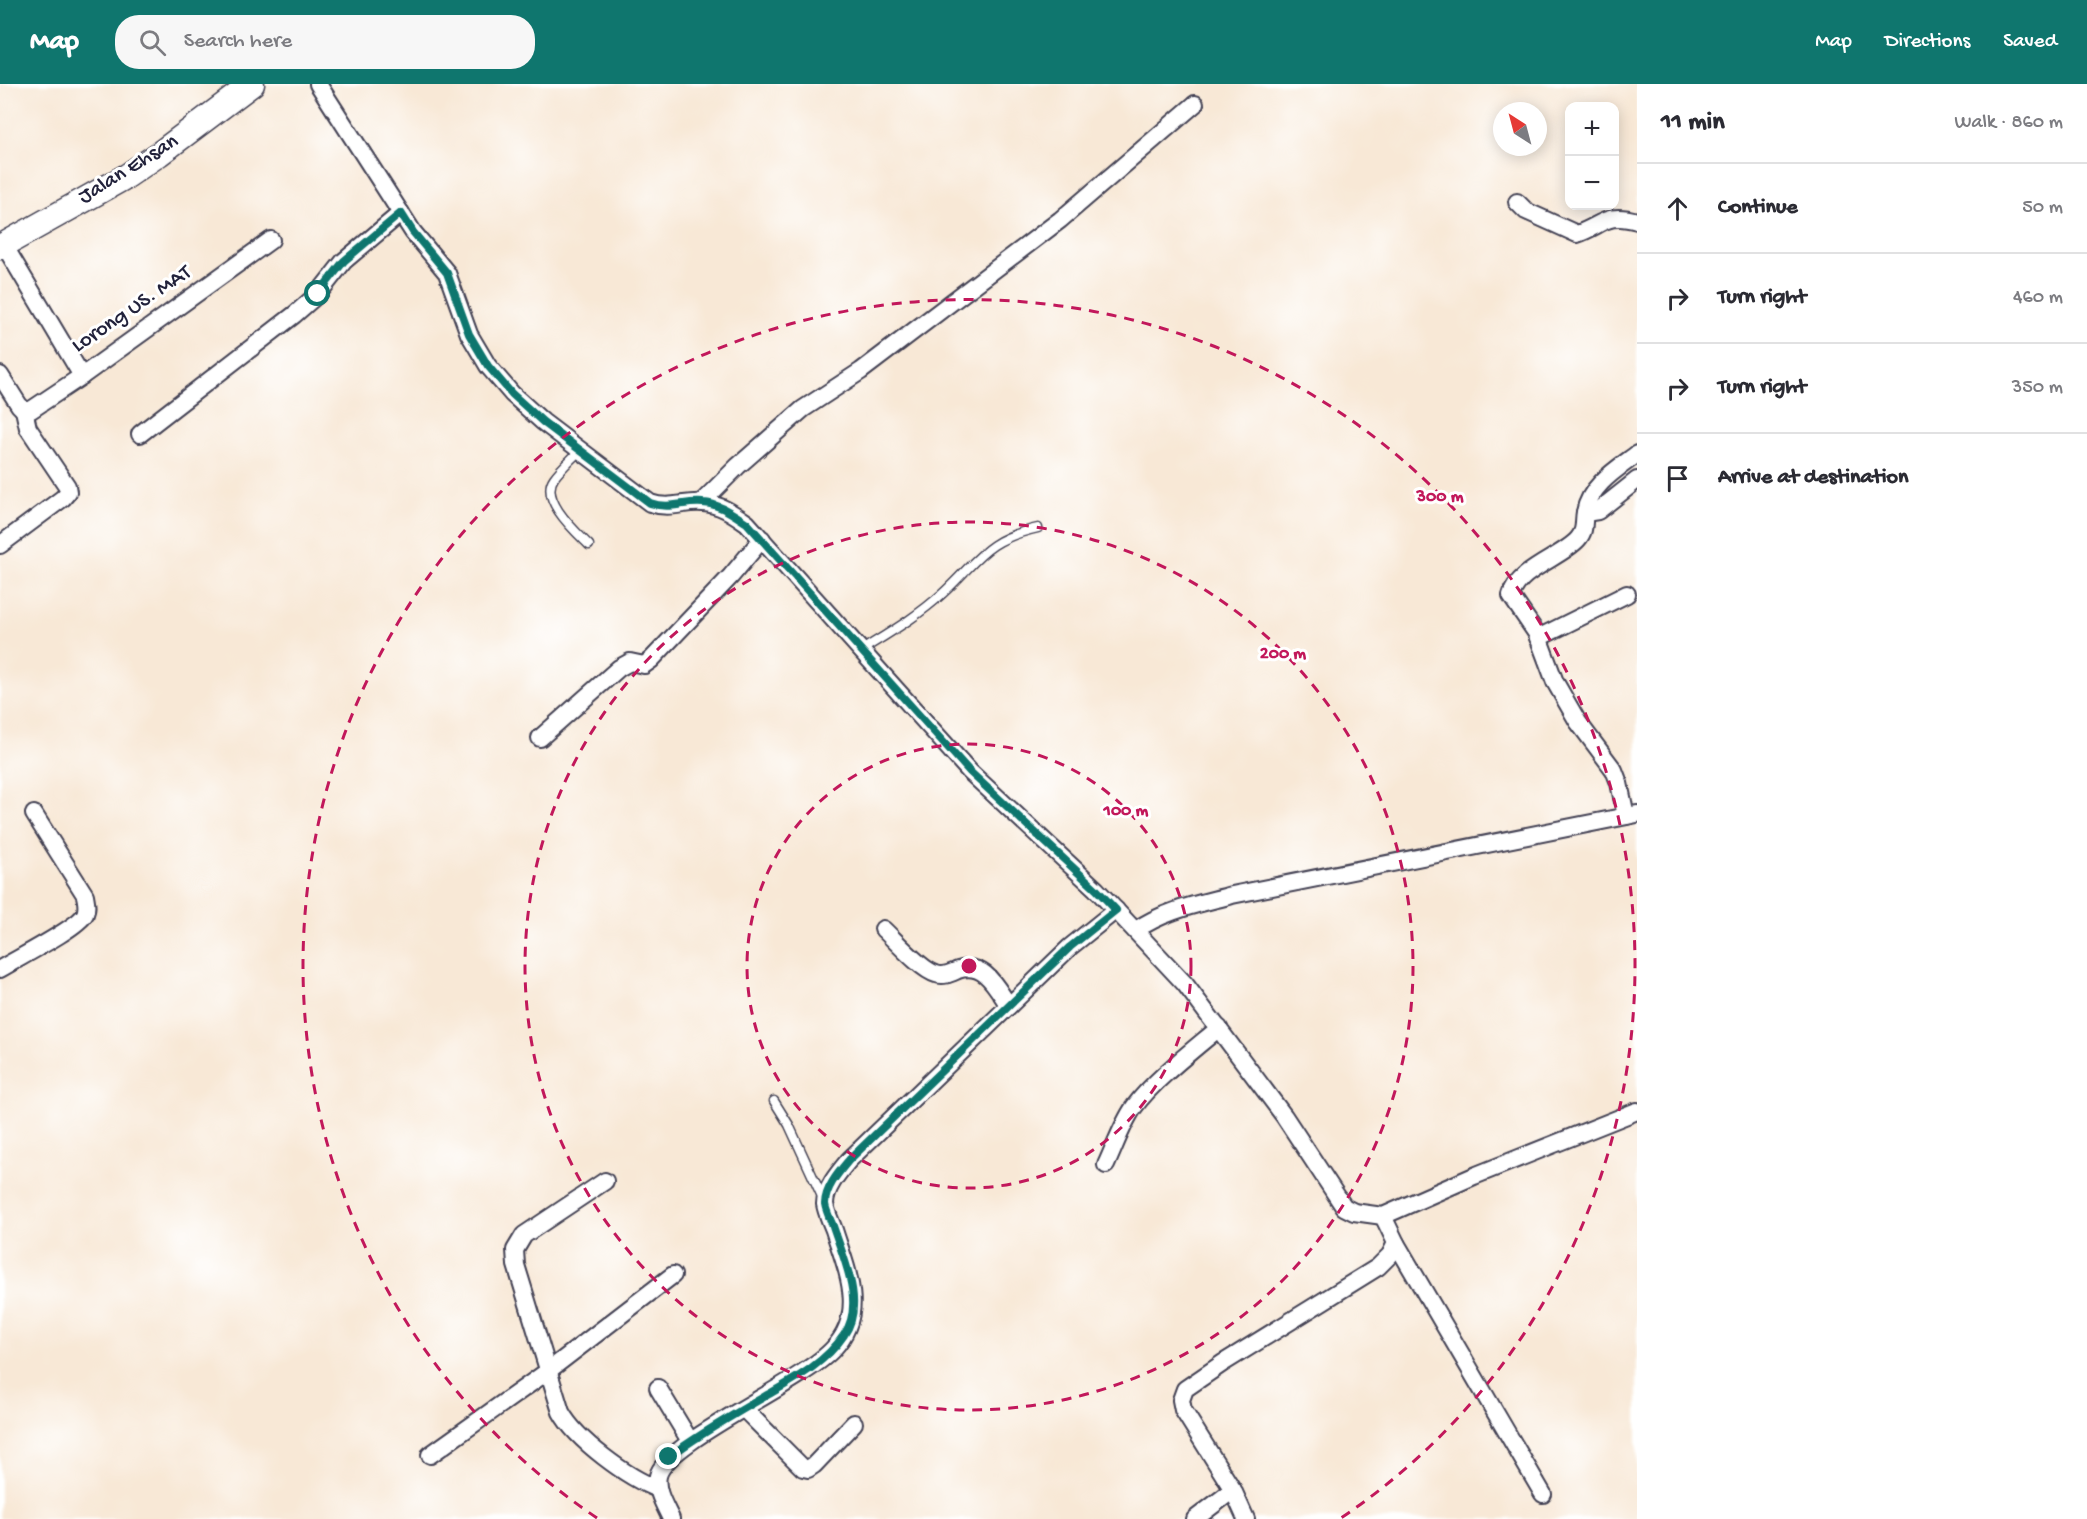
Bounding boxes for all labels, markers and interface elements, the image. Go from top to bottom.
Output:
search box [115,15,535,69]
text: Map [30,26,79,59]
icon: search [136,26,169,59]
text: Search here [184,29,292,55]
text: Map [1815,30,1852,55]
text: Directions [1885,30,1970,55]
text: Saved [2003,30,2057,55]
north arrow [1493,102,1547,156]
map controls [1565,102,1619,210]
button: + [1565,102,1619,156]
text: 11 min [1661,108,1725,139]
text: Walk · 860 m [1954,112,2063,135]
street label: Jalan Ehsan [74,129,184,211]
button: − [1565,156,1619,210]
icon: ahead [1661,192,1694,225]
text: Continue [1718,195,1798,221]
text: 50 m [2022,197,2063,220]
street label: Lorong US. MAT [67,260,198,360]
route start [304,280,330,306]
icon: right [1661,282,1694,315]
text: Turn right [1718,285,1806,311]
text: 460 m [2013,287,2063,310]
icon: right [1661,372,1694,405]
text: Turn right [1718,375,1806,401]
text: 350 m [2012,377,2063,400]
icon: arrive [1661,462,1694,495]
text: Arrive at destination [1718,465,1908,491]
text: 300 m [1416,487,1464,508]
text: 200 m [1260,644,1306,665]
text: 100 m [1103,801,1149,822]
centre of rings [959,956,979,976]
route end [655,1443,681,1469]

